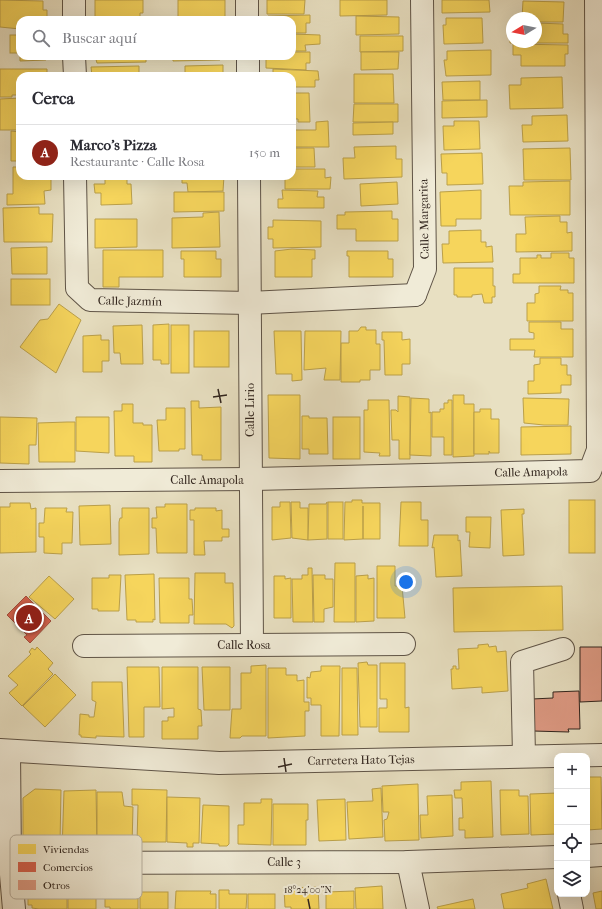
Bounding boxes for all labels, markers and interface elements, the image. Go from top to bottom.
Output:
north arrow [506,12,542,48]
search box [16,16,296,60]
icon: search [30,27,52,49]
text: Buscar aquí [62,29,137,47]
text: Cerca [32,88,74,108]
text: Marco's Pizza [70,136,157,154]
text: A [41,145,49,160]
text: 150 m [249,145,280,160]
text: Restaurante · Calle Rosa [70,154,204,169]
street label: Calle Margarita [416,178,432,259]
street label: Calle Jazmín [98,293,162,309]
street label: Calle Lirio [243,383,257,437]
street label: Calle Amapola [494,464,568,480]
street label: Calle Amapola [170,473,244,487]
your location [396,572,416,592]
pin: A [16,603,42,633]
street label: Calle Rosa [217,638,271,652]
street label: Carretera Hato Tejas [307,752,415,768]
map controls [554,753,590,897]
button: + [554,753,590,789]
button: − [554,789,590,825]
button: locate [554,825,590,861]
legend [10,835,142,899]
text: Viviendas [42,843,89,856]
street label: Calle 3 [267,855,301,869]
text: Comercios [43,861,93,874]
button: layers [554,861,590,897]
text: Otros [43,879,70,892]
text: 18°24'00"N [284,884,332,896]

